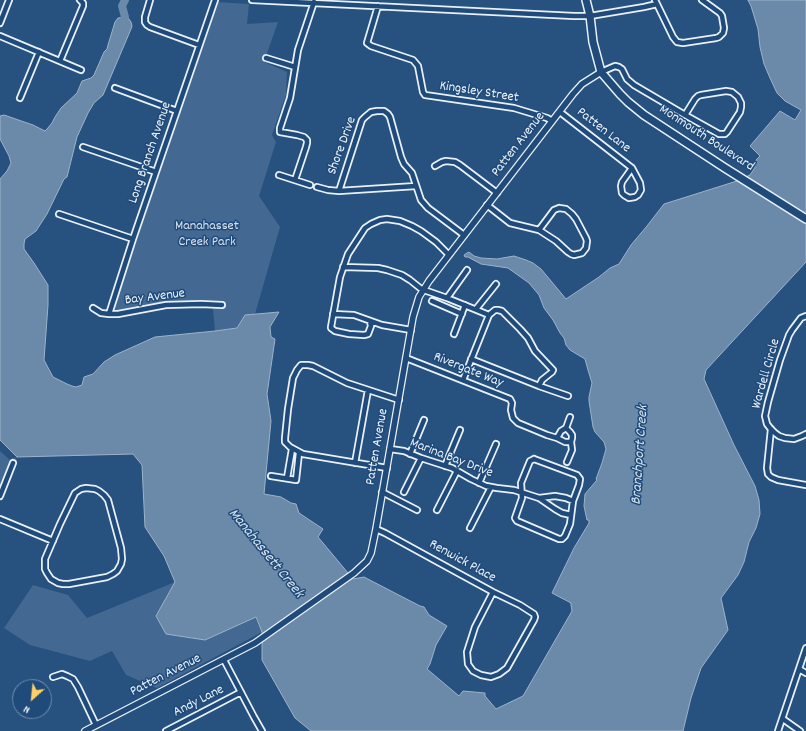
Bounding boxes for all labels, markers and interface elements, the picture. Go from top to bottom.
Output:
street label: Kingsley Street [438,78,520,108]
street label: Long Branch Avenue [126,100,176,206]
street label: Monmouth Boulevard [655,102,757,176]
street label: Patten Lane [573,105,633,157]
street label: Patten Avenue [489,109,549,181]
street label: Shore Drive [325,115,361,177]
park label: Manahasset Creek Park [175,219,239,252]
street label: Bay Avenue [124,286,186,310]
street label: Wardell Circle [749,337,785,411]
street label: Rivergate Way [431,349,505,393]
water label: Branchport Creek [629,404,653,506]
street label: Patten Avenue [363,407,393,487]
street label: Marina Bay Drive [407,435,495,483]
water label: Manahassett Creek [223,506,307,602]
street label: Renwick Place [426,537,498,587]
street label: Patten Avenue [128,651,204,701]
north arrow [12,679,52,719]
street label: Andy Lane [171,682,227,722]
text: N [21,700,33,717]

